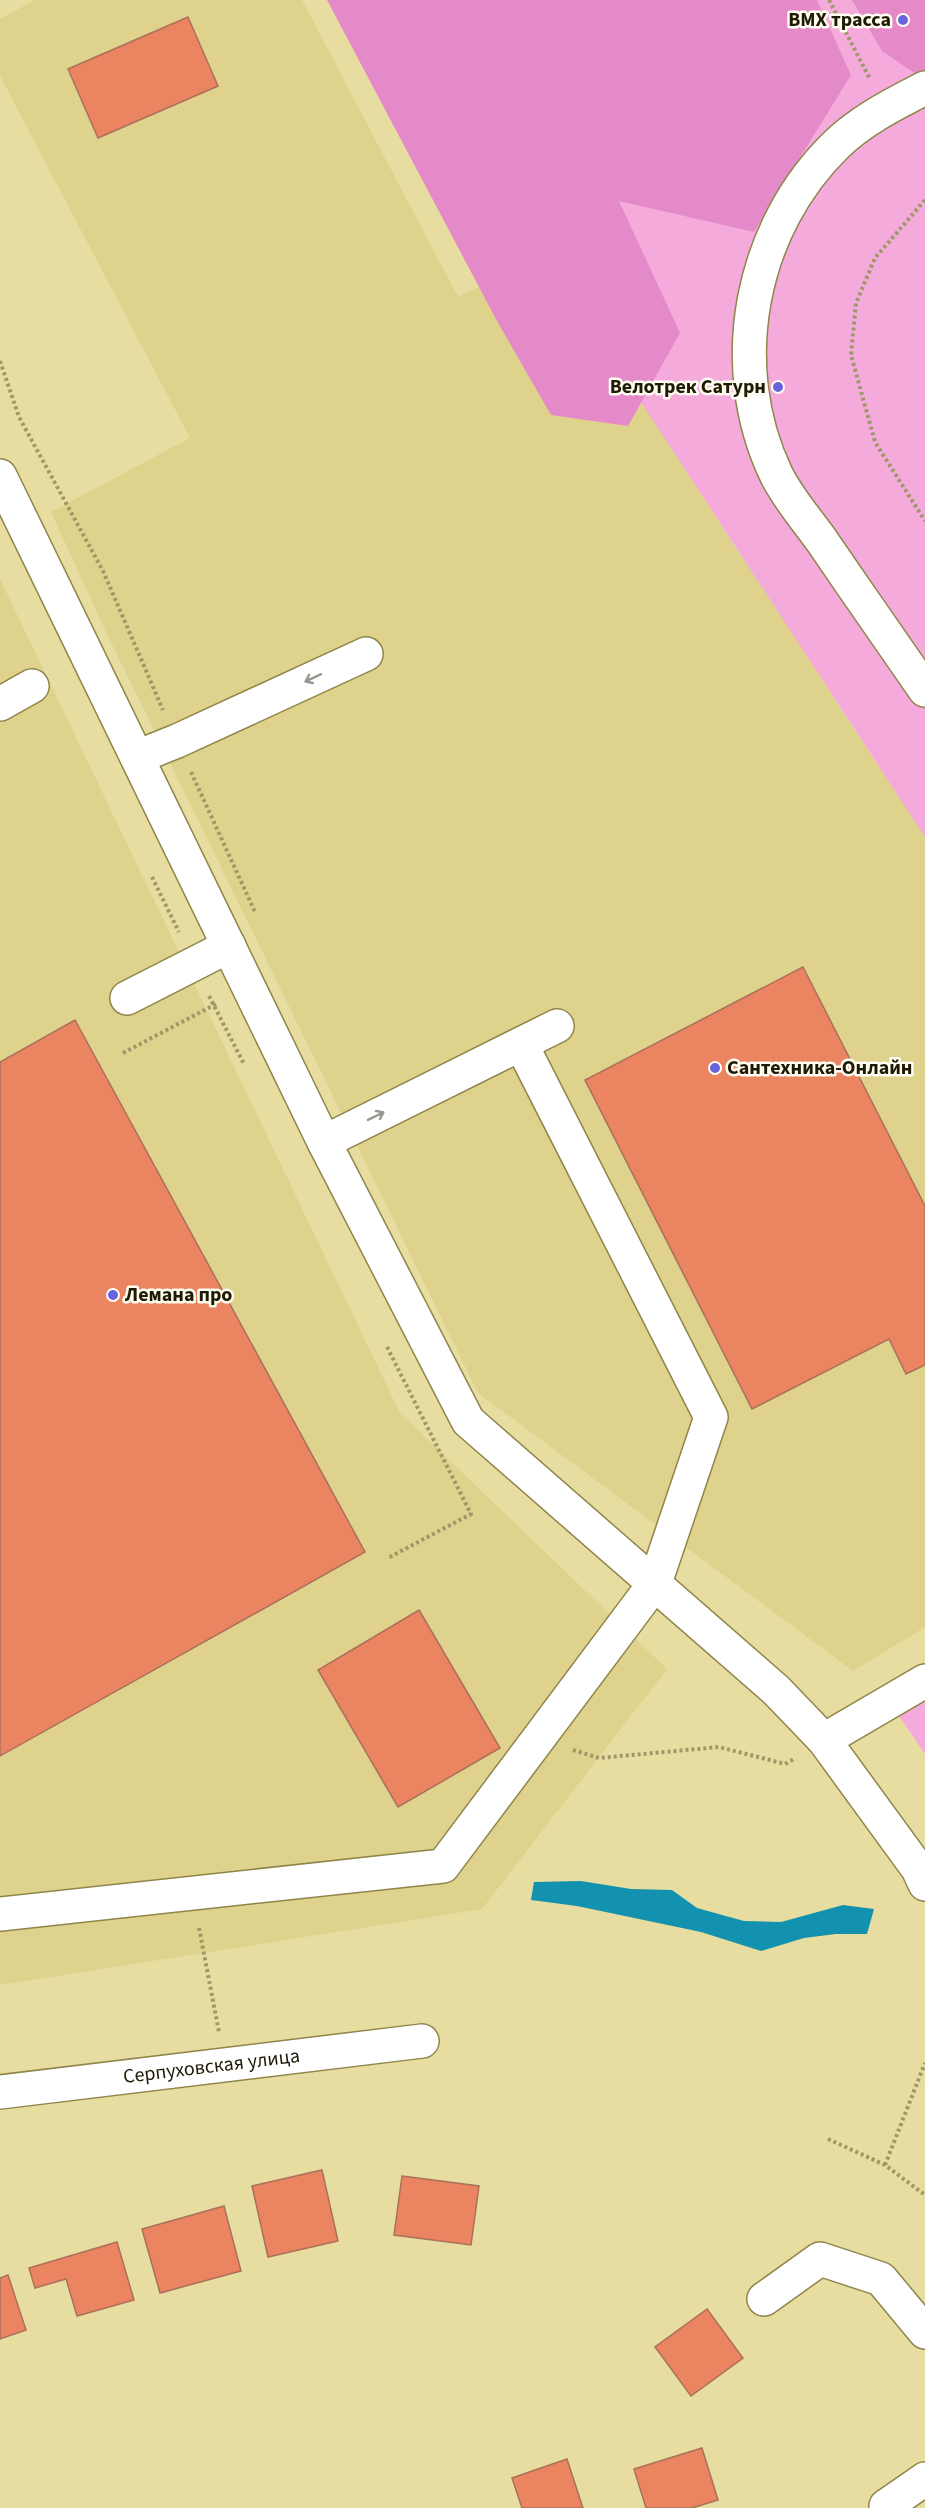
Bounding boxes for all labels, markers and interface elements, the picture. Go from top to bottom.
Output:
place label: BMX трасса [788,6,891,34]
marker: BMX трасса [896,13,910,27]
place label: Велотрек Сатурн [610,373,766,401]
marker: Велотрек Сатурн [771,380,785,394]
one-way arrow [304,673,322,685]
place label: Сантехника-Онлайн [727,1054,912,1082]
marker: Сантехника-Онлайн [708,1061,722,1075]
one-way arrow [367,1110,385,1122]
place label: Лемана про [124,1281,232,1309]
marker: Лемана про [106,1288,120,1302]
street label: Серпуховская улица [121,2042,301,2091]

